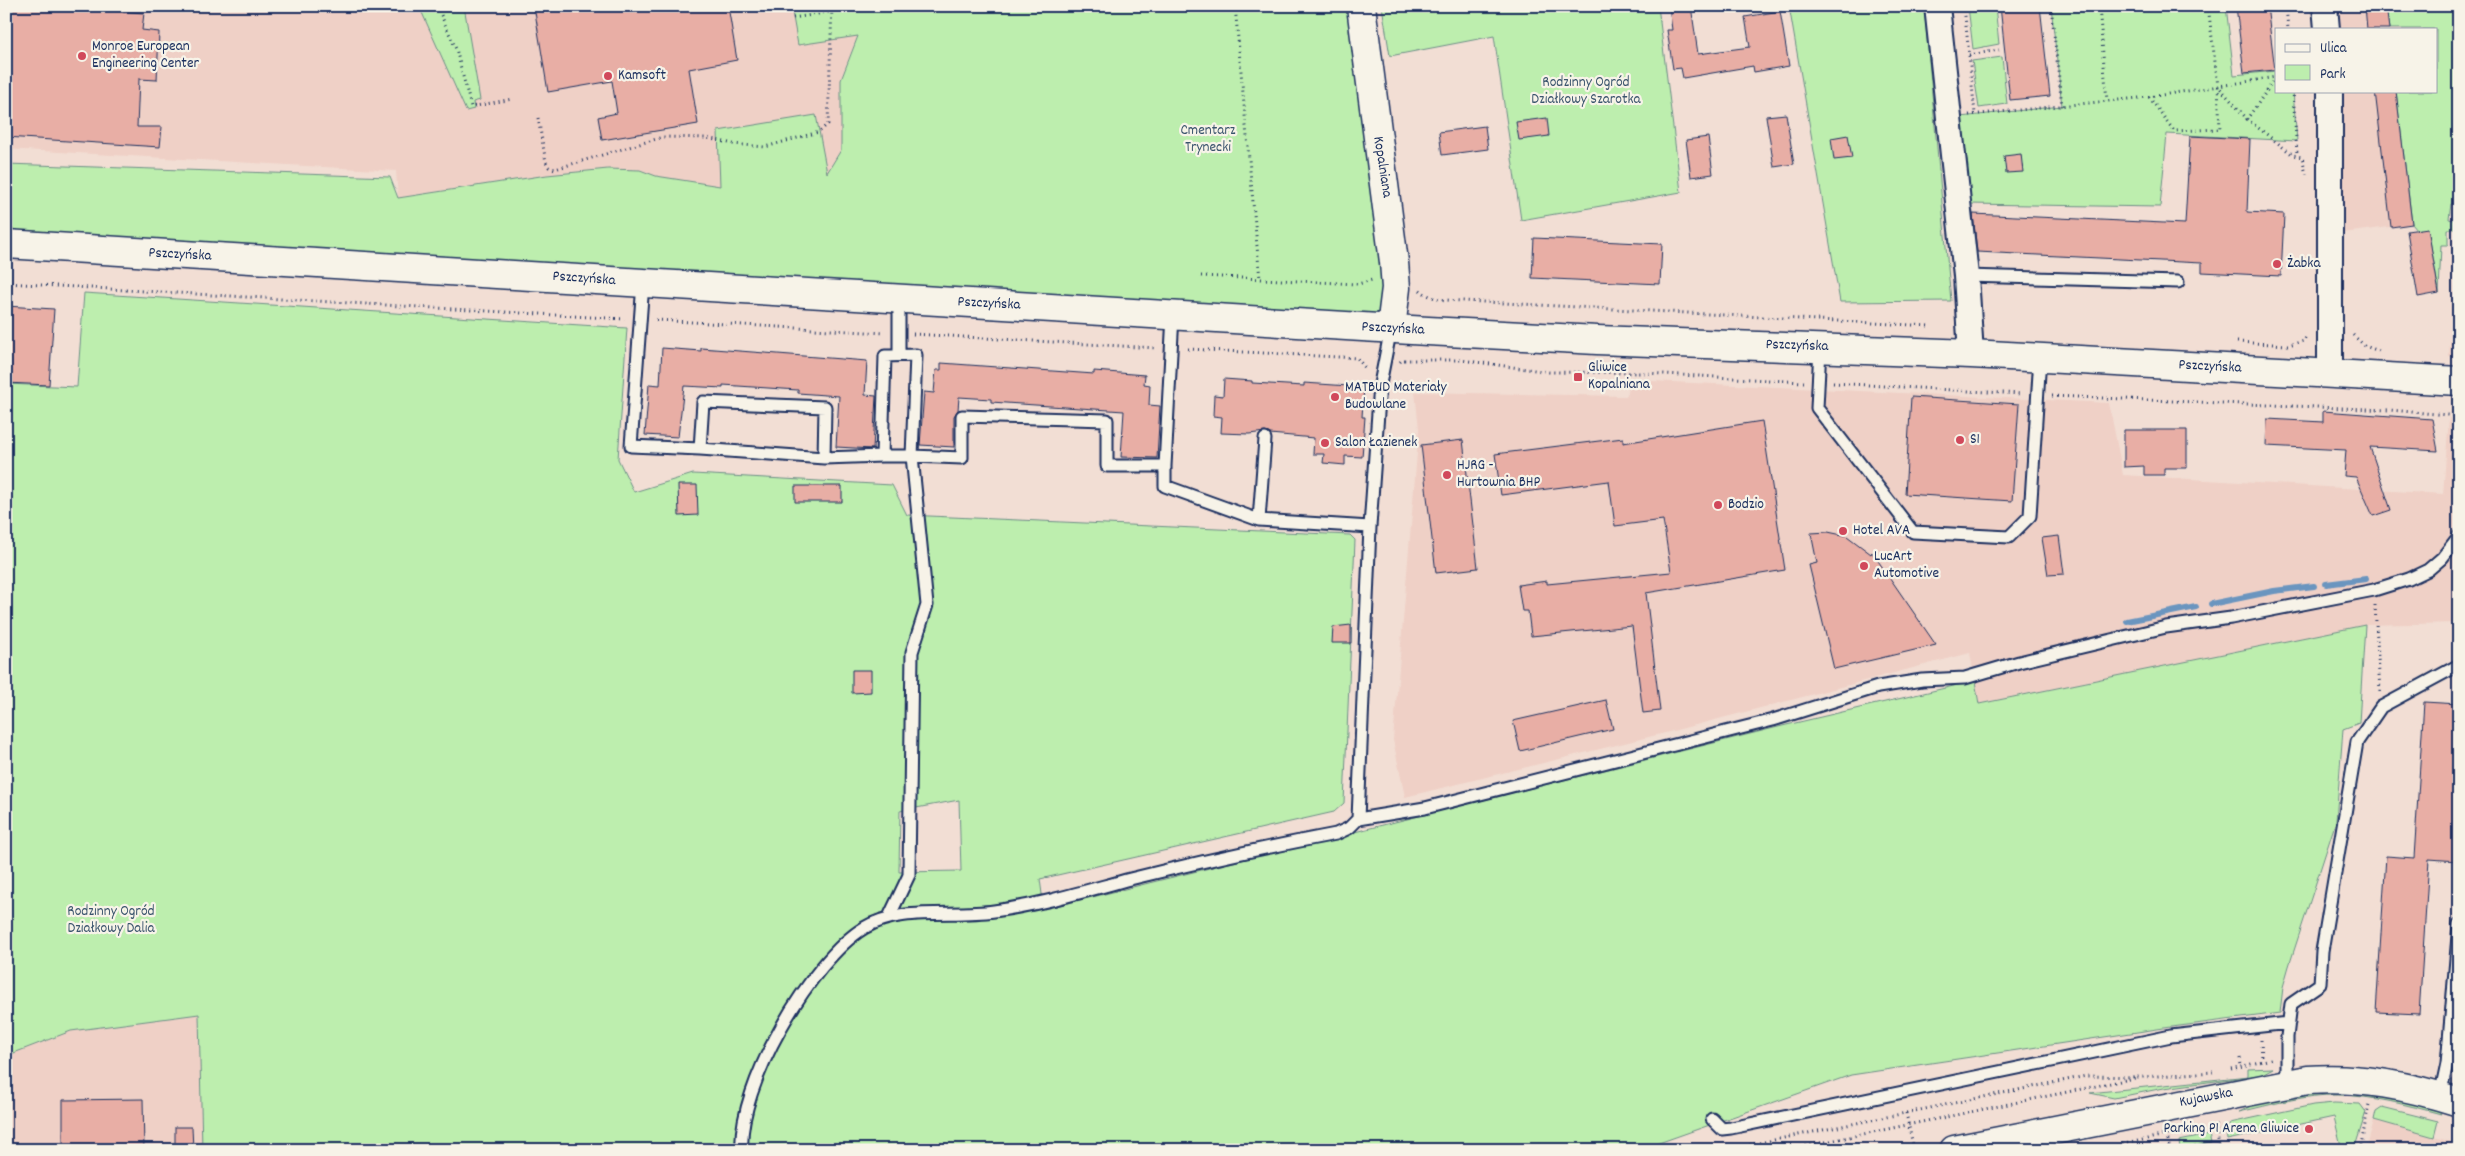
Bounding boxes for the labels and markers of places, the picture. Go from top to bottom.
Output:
place label: Monroe European Engineering Center [92,36,200,75]
marker: Monroe European Engineering Center [76,50,88,62]
place label: Kamsoft [618,65,667,87]
marker: Kamsoft [602,70,614,82]
place label: Żabka [2287,253,2321,275]
marker: Żabka [2271,258,2283,270]
place label: Gliwice Kopalniana [1588,357,1651,396]
marker: Gliwice Kopalniana [1572,371,1584,383]
place label: MATBUD Materiały Budowlane [1345,377,1448,416]
marker: MATBUD Materiały Budowlane [1329,391,1341,403]
place label: S1 [1970,429,1980,451]
place label: Salon Łazienek [1335,432,1417,454]
marker: S1 [1954,434,1966,446]
marker: Salon Łazienek [1319,437,1331,449]
place label: HJRG - Hurtownia BHP [1457,455,1541,494]
marker: HJRG - Hurtownia BHP [1441,469,1453,481]
place label: Bodzio [1728,494,1764,516]
marker: Bodzio [1712,499,1724,511]
place label: Hotel AVA [1853,520,1910,542]
marker: Hotel AVA [1837,525,1849,537]
place label: LucArt Automotive [1874,546,1939,585]
marker: LucArt Automotive [1858,560,1870,572]
place label: Parking P1 Arena Gliwice [2164,1118,2299,1140]
marker: Parking P1 Arena Gliwice [2303,1123,2315,1135]

